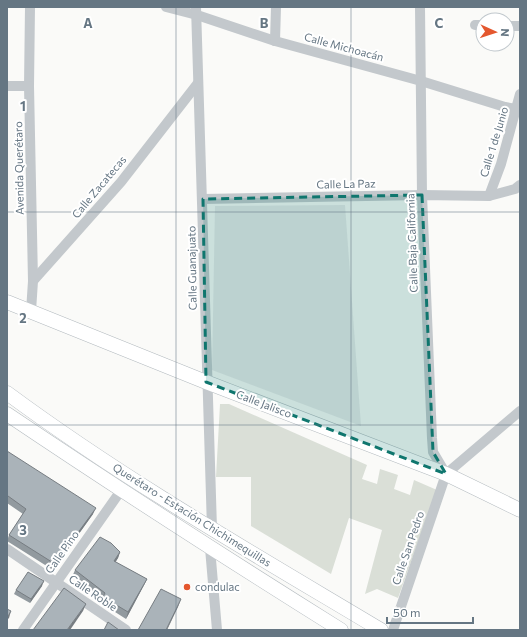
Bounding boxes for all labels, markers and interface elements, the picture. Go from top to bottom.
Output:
north arrow [475,12,515,52]
text: A [83,15,93,31]
text: B [260,15,269,31]
text: C [435,15,444,31]
text: N [499,28,512,37]
street label: Calle Michoacán [303,30,385,63]
text: 1 [20,98,26,114]
street label: Calle 1 de Junio [477,105,511,179]
street label: Avenida Querétaro [11,121,26,215]
street label: Calle Zacatecas [69,153,129,221]
street label: Calle La Paz [316,176,376,191]
street label: Calle Baja California [403,193,420,293]
street label: Calle Guanajuato [184,225,199,310]
text: 2 [19,310,27,326]
street label: Calle Jalisco [234,387,294,421]
street label: Querétaro - Estación Chichimequillas [111,460,274,569]
street label: Calle San Pedro [389,509,426,586]
text: 3 [19,522,27,538]
street label: Calle Pino [42,527,81,576]
street label: Calle Roble [67,572,120,614]
place label: condulac [195,580,240,593]
marker: condulac [182,582,192,592]
scale bar [387,599,473,625]
text: 50 m [393,605,421,619]

